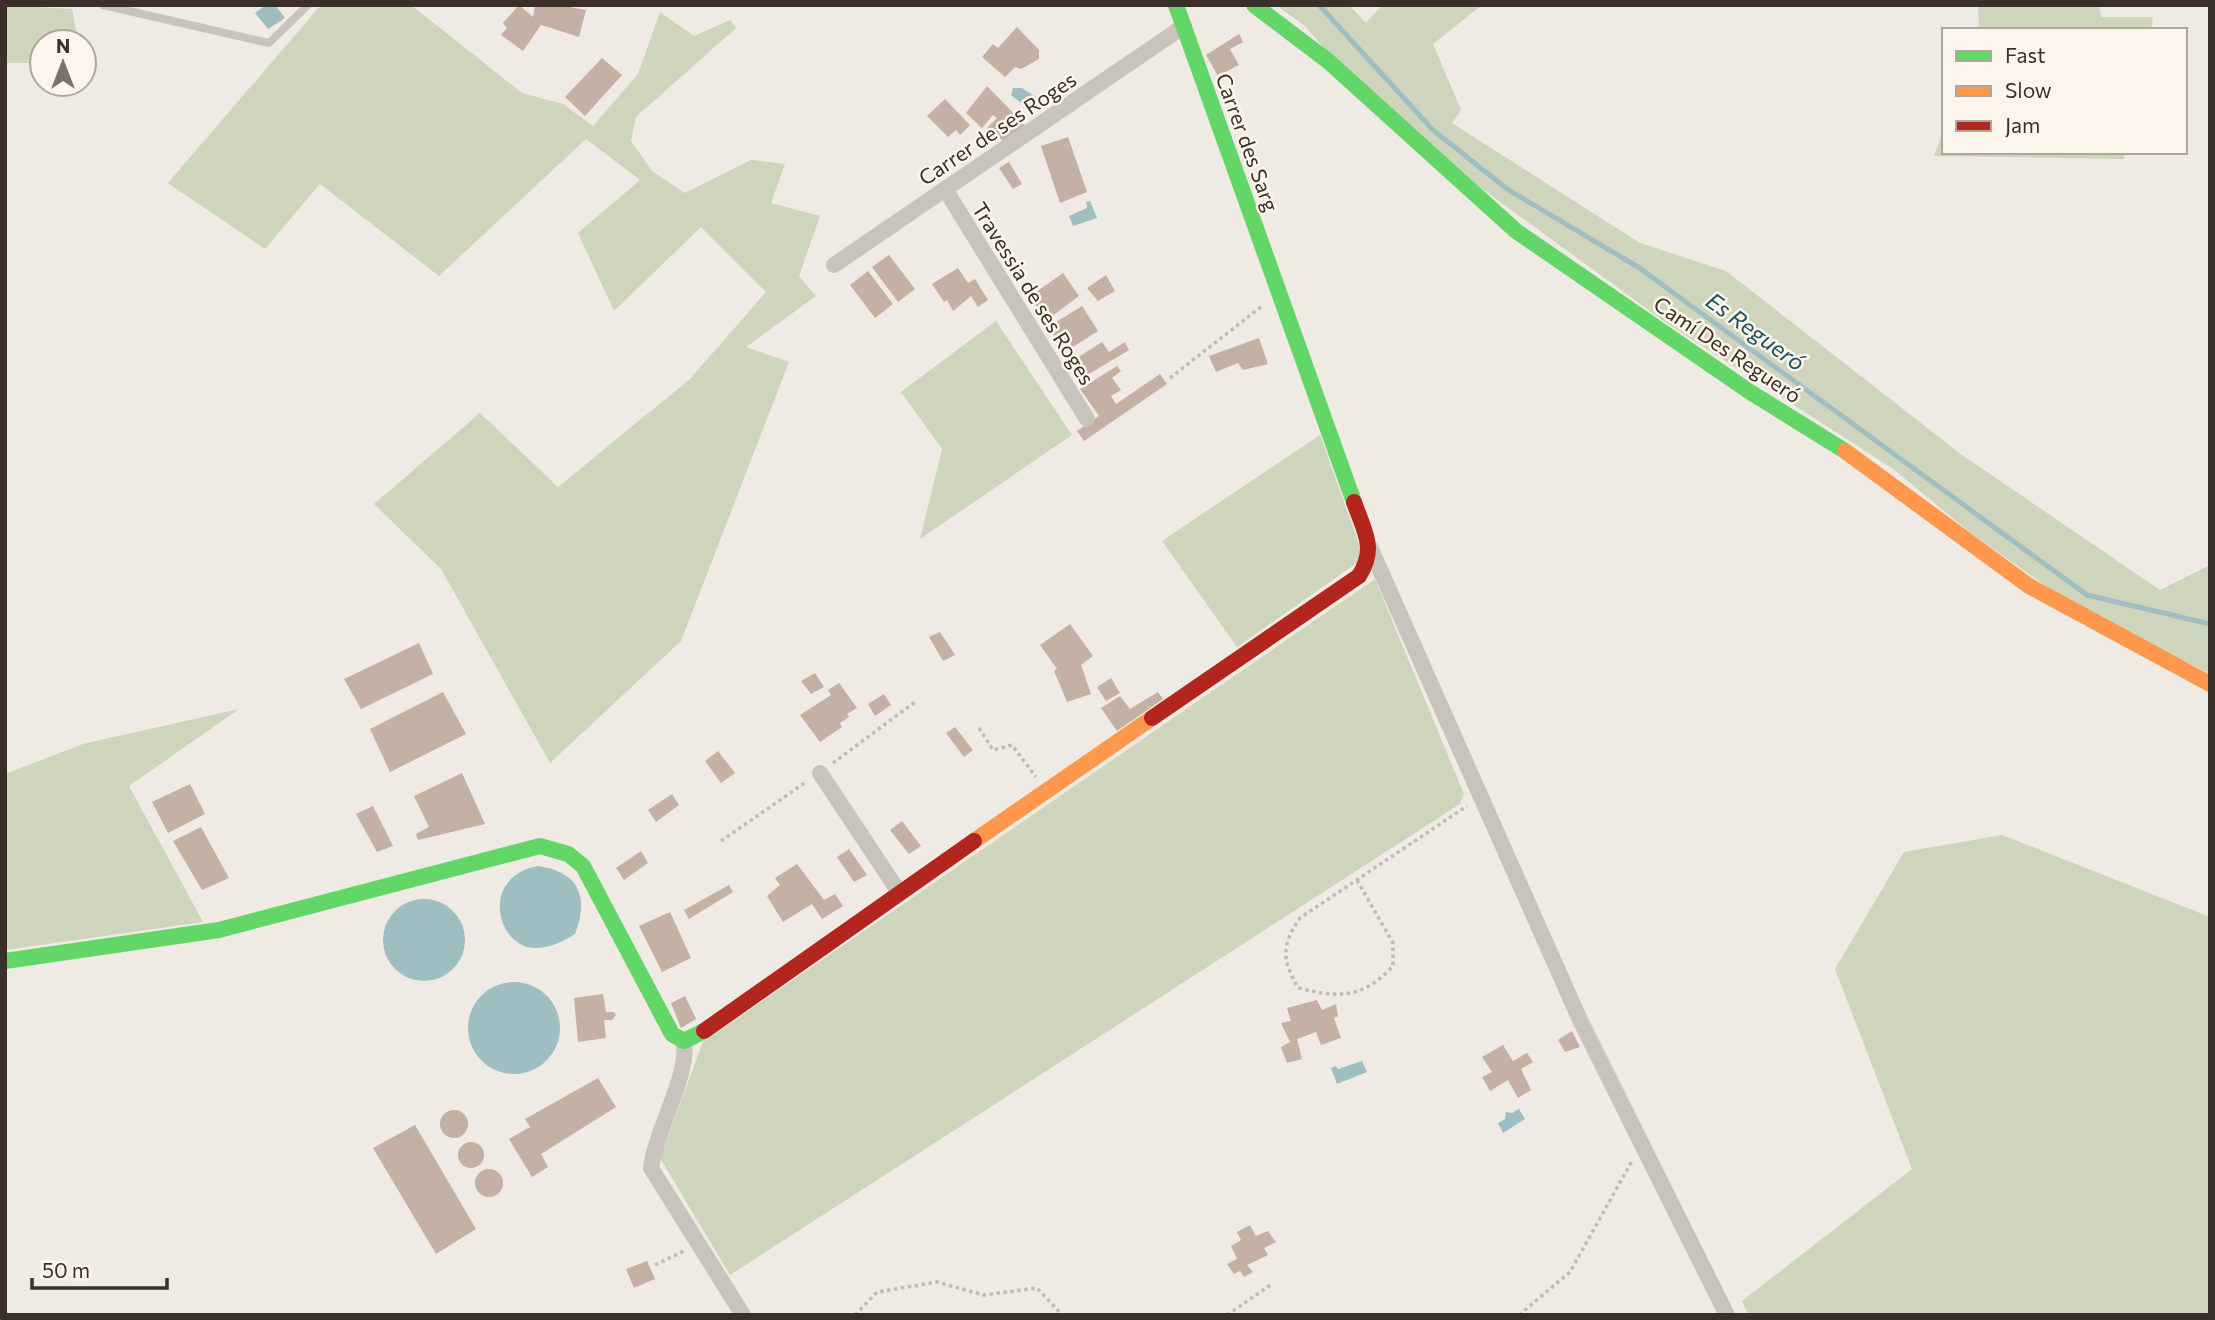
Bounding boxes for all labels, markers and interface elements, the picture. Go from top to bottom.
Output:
north arrow [28,28,98,98]
legend [1942,28,2187,154]
text: N [56,34,70,57]
text: Fast [2005,42,2046,67]
street label: Carrer de ses Roges [914,66,1080,190]
street label: Carrer des Sarg [1211,70,1285,214]
text: Slow [2005,77,2052,102]
text: Jam [2005,112,2040,137]
street label: Travessia de ses Roges [968,197,1100,389]
water label: Es Regueró [1701,286,1811,376]
street label: Camí Des Regueró [1650,290,1806,408]
scale bar [32,1246,166,1290]
text: 50 m [42,1257,90,1282]

